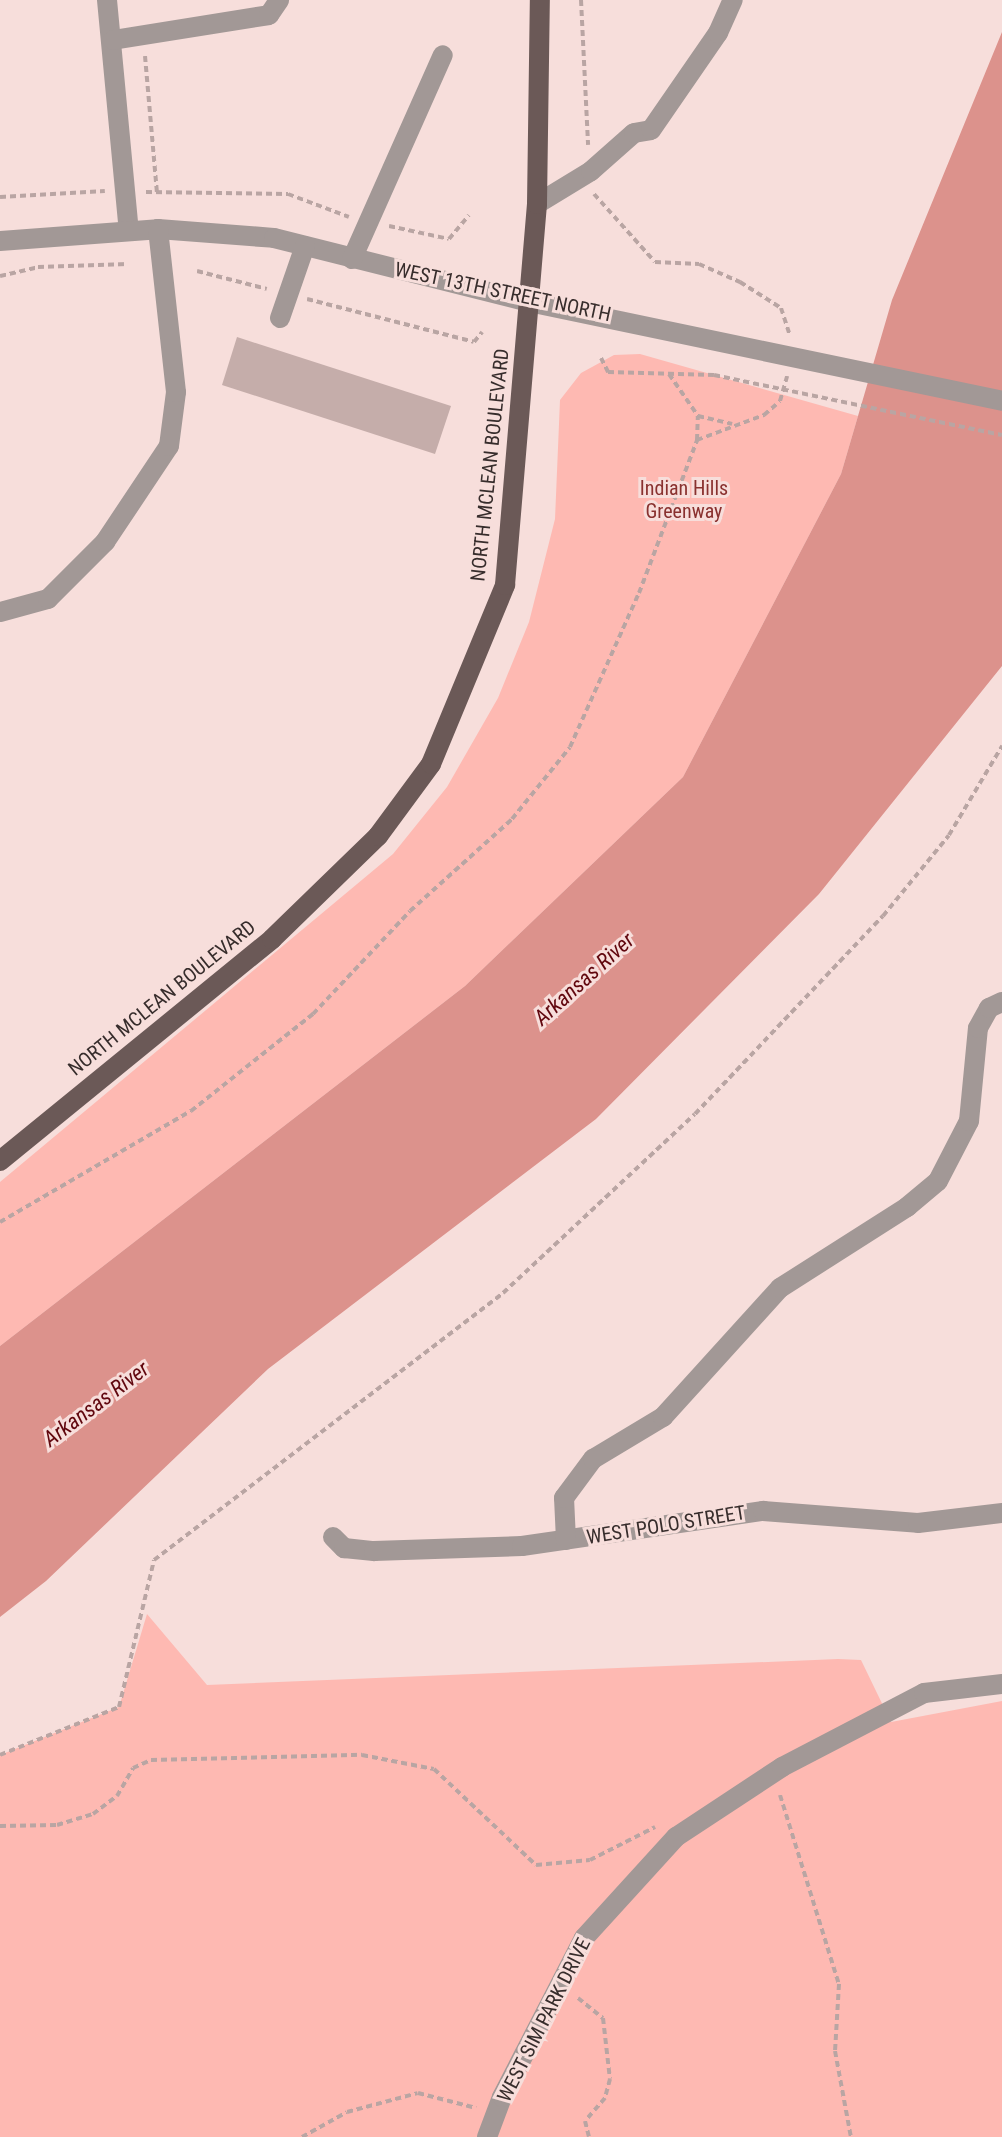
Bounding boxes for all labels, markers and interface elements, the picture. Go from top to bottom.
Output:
street label: WEST 13TH STREET NORTH [392,257,614,327]
street label: NORTH MCLEAN BOULEVARD [466,348,514,582]
park label: Indian Hills Greenway [640,477,728,524]
street label: NORTH MCLEAN BOULEVARD [64,915,260,1081]
water label: Arkansas River [529,927,639,1031]
water label: Arkansas River [38,1356,154,1452]
street label: WEST POLO STREET [585,1501,747,1549]
street label: WEST SIM PARK DRIVE [492,1934,596,2106]

